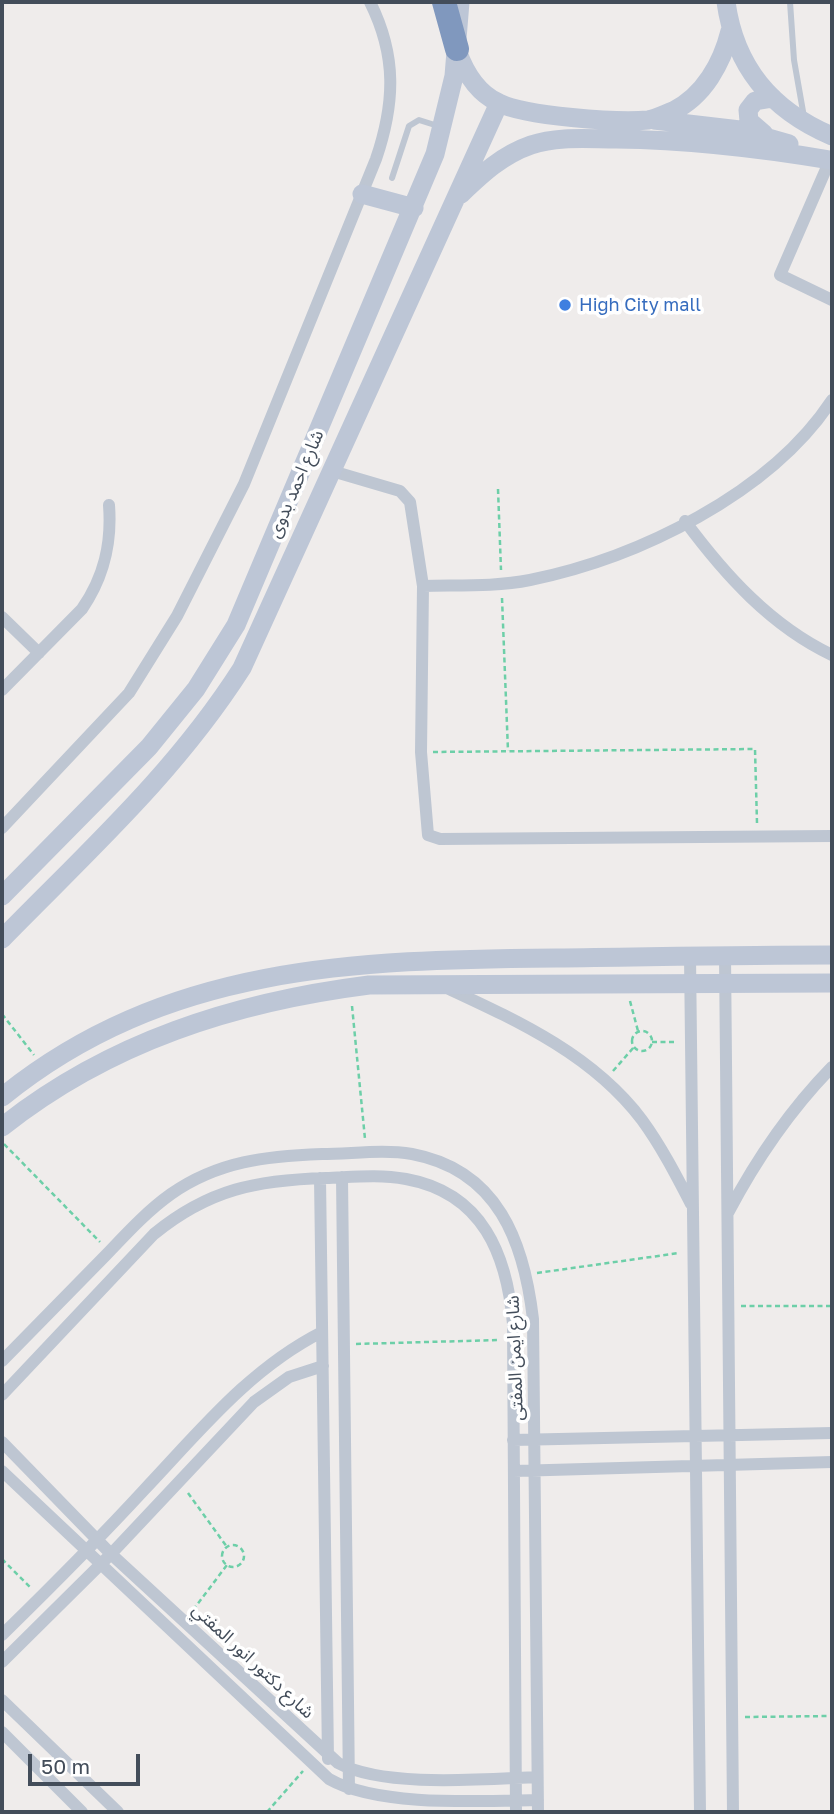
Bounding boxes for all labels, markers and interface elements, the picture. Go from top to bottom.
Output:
place label: High City mall [579,294,701,316]
marker: High City mall [557,297,573,313]
street label: شارع احمد بدوى [264,427,328,541]
street label: شارع ايمن المفتى [502,1295,528,1421]
street label: شارع دكتور انور المفتي [188,1599,318,1723]
scale bar [32,1741,144,1785]
text: 50 m [41,1753,90,1779]

